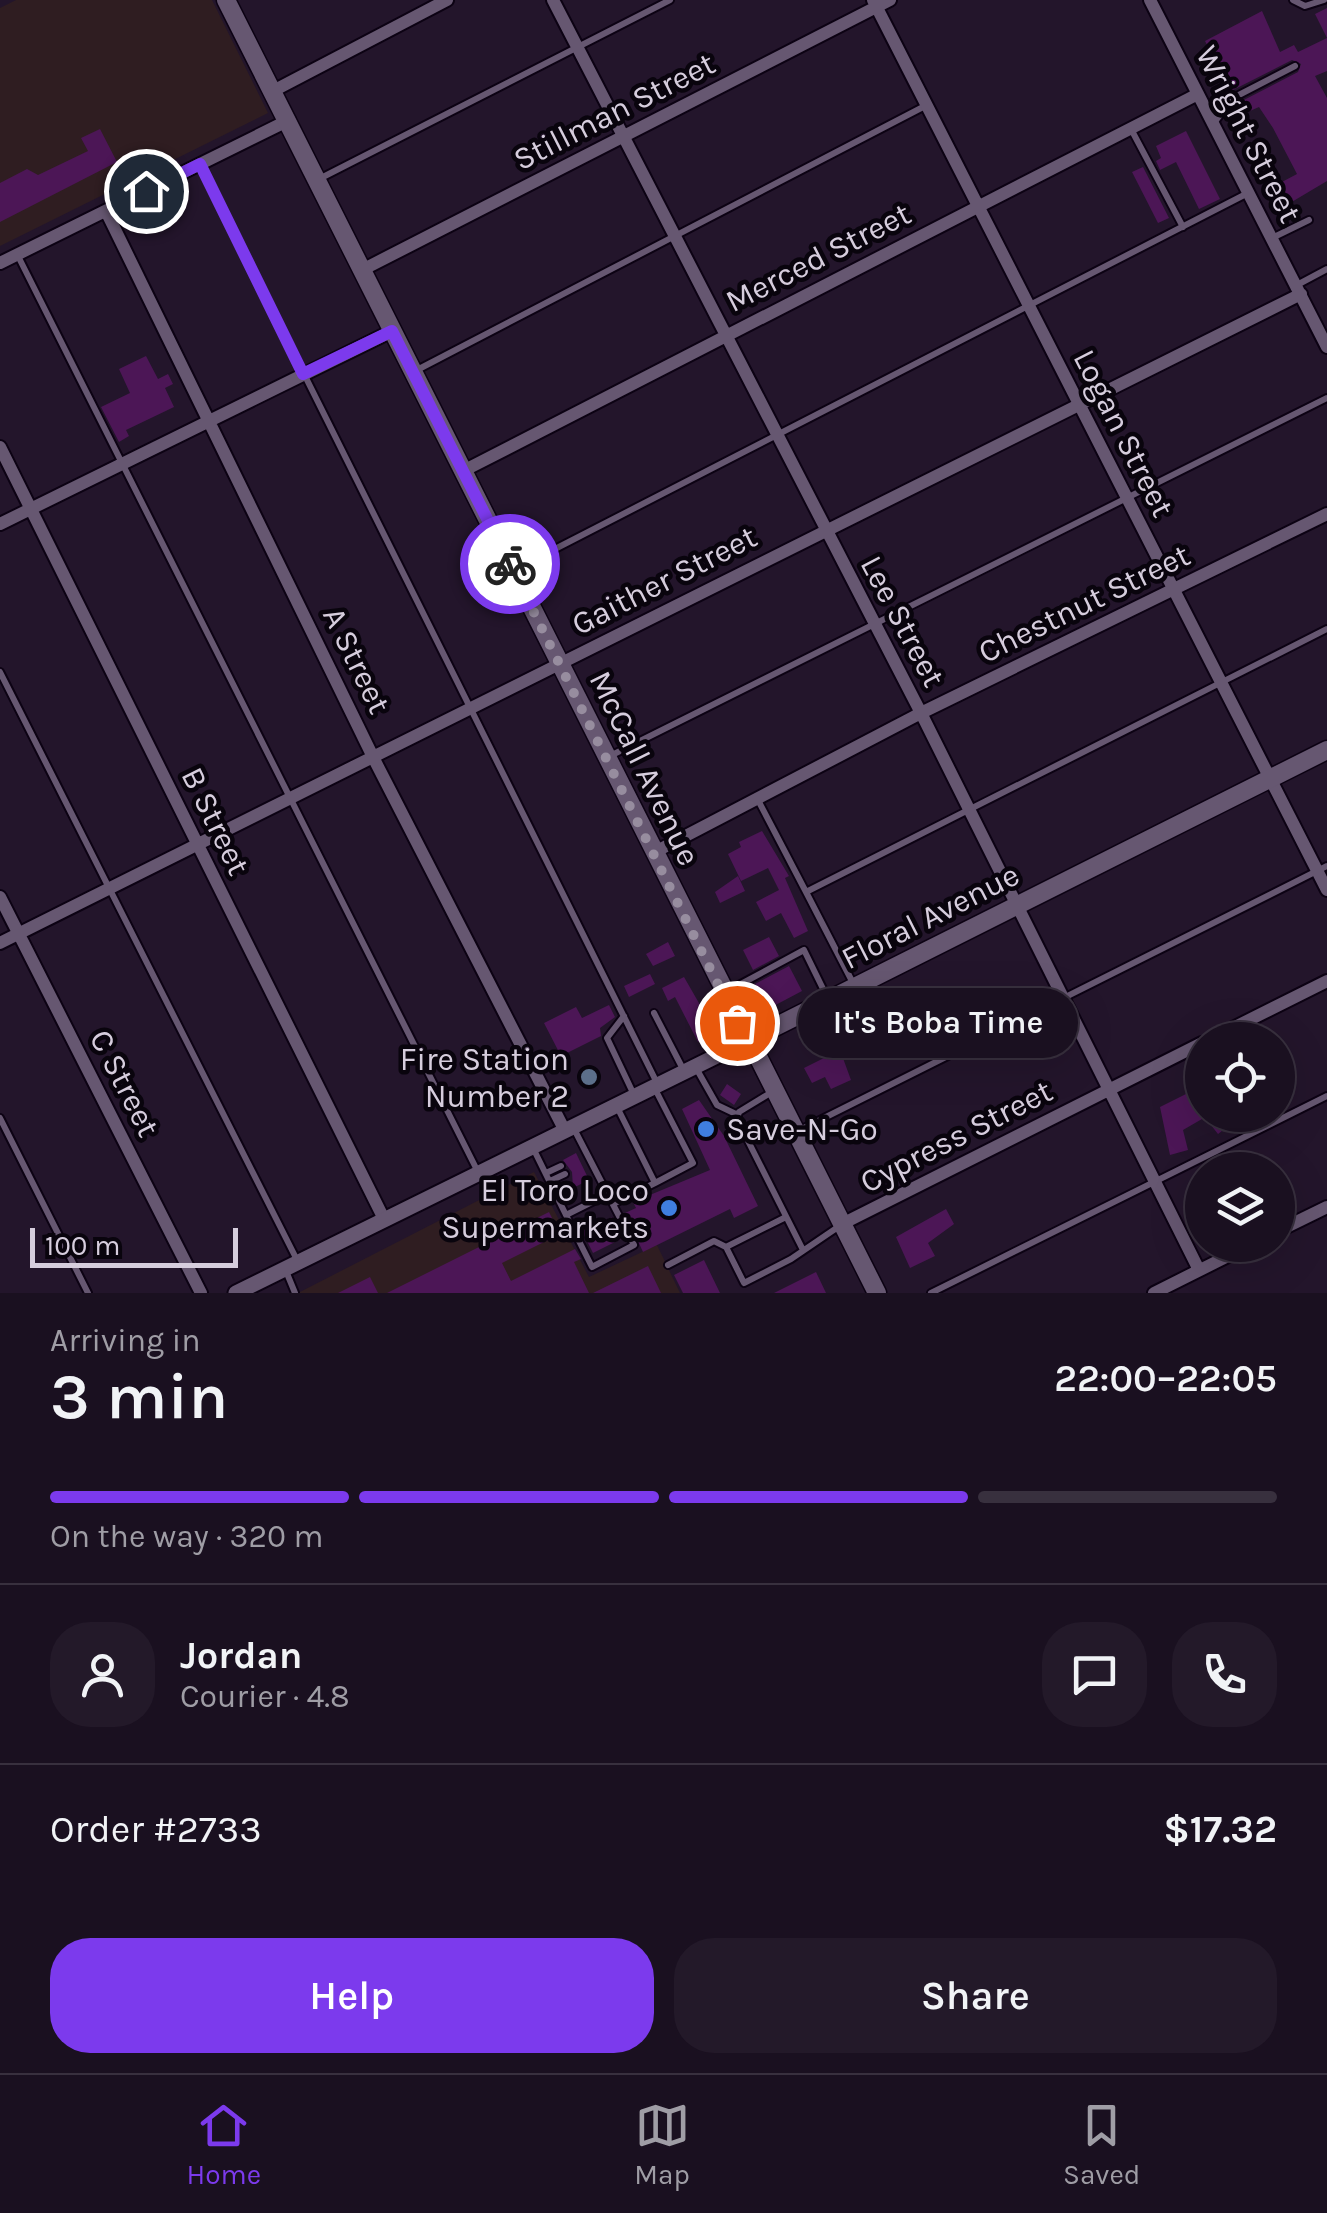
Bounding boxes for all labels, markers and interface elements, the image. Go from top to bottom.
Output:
street label: Wright Street [1188,40,1309,229]
street label: Stillman Street [507,45,721,178]
pin [104,149,189,234]
icon: home [119,164,174,219]
street label: Merced Street [720,195,917,320]
street label: Logan Street [1066,343,1182,523]
courier [460,514,560,614]
street label: Gaither Street [566,518,763,643]
street label: Chestnut Street [973,536,1196,671]
icon: bike [483,537,538,592]
street label: Lee Street [853,549,953,693]
street label: A Street [315,601,398,719]
street label: McCall Avenue [582,665,708,871]
street label: B Street [174,761,257,881]
street label: Floral Avenue [835,856,1025,977]
pin [695,981,780,1066]
callout: It's Boba Time [797,988,1077,1058]
icon: bag [710,996,765,1051]
text: It's Boba Time [833,1004,1043,1041]
map controls [1185,1022,1295,1262]
button: locate [1185,1022,1295,1132]
street label: C Street [82,1024,167,1143]
place label: Fire Station Number 2 [400,1041,569,1115]
marker: Fire Station Number 2 [578,1066,600,1088]
street label: Cypress Street [854,1072,1058,1201]
place label: Save-N-Go [726,1111,878,1148]
marker: Save-N-Go [695,1118,717,1140]
button: layers [1185,1152,1295,1262]
place label: El Toro Loco Supermarkets [441,1172,649,1246]
marker: El Toro Loco Supermarkets [658,1197,680,1219]
scale bar [30,1223,238,1268]
text: 100 m [45,1229,120,1262]
text: Arriving in [50,1322,201,1359]
text: 22:00–22:05 [1054,1356,1277,1401]
text: 3 min [50,1358,228,1434]
text: On the way · 320 m [50,1518,324,1555]
button: person [50,1622,155,1727]
button: chat [1042,1622,1147,1727]
button: phone [1172,1622,1277,1727]
text: Jordan [180,1633,303,1678]
text: Courier · 4.8 [180,1678,350,1715]
text: Order #2733 [50,1807,262,1852]
text: $17.32 [1164,1807,1277,1852]
button: Help [50,1938,654,2053]
button: Share [674,1938,1277,2053]
tab: Home [187,2098,261,2191]
tab: Map [634,2098,690,2191]
tab: Saved [1063,2098,1140,2191]

